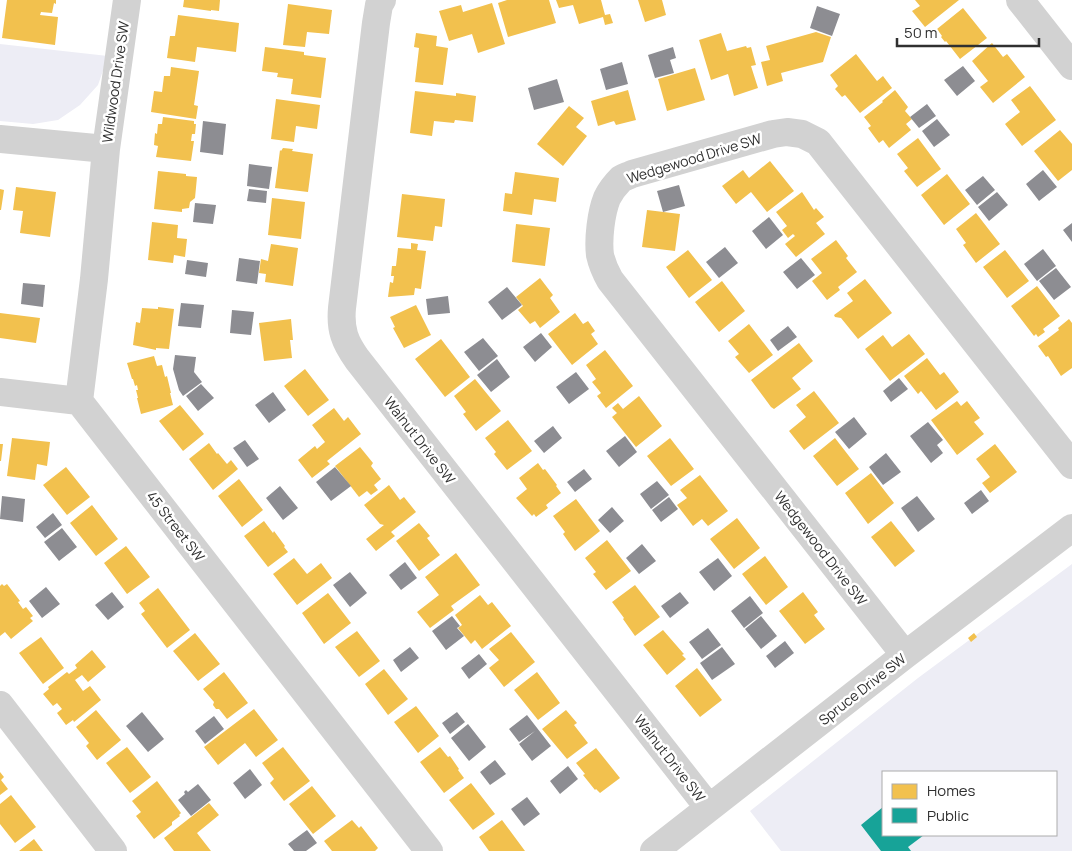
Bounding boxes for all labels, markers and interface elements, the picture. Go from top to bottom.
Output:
scale bar [897,15,1040,47]
street label: Wildwood Drive SW [97,20,133,144]
text: 50 m [904,22,938,43]
street label: Wedgewood Drive SW [624,128,764,188]
street label: Walnut Drive SW [380,393,460,487]
street label: 45 Street SW [142,487,210,565]
street label: Wedgewood Drive SW [770,487,872,609]
street label: Spruce Drive SW [814,649,910,729]
street label: Walnut Drive SW [630,711,710,805]
legend [882,771,1057,836]
text: Homes [927,780,976,801]
text: Public [927,805,969,826]

